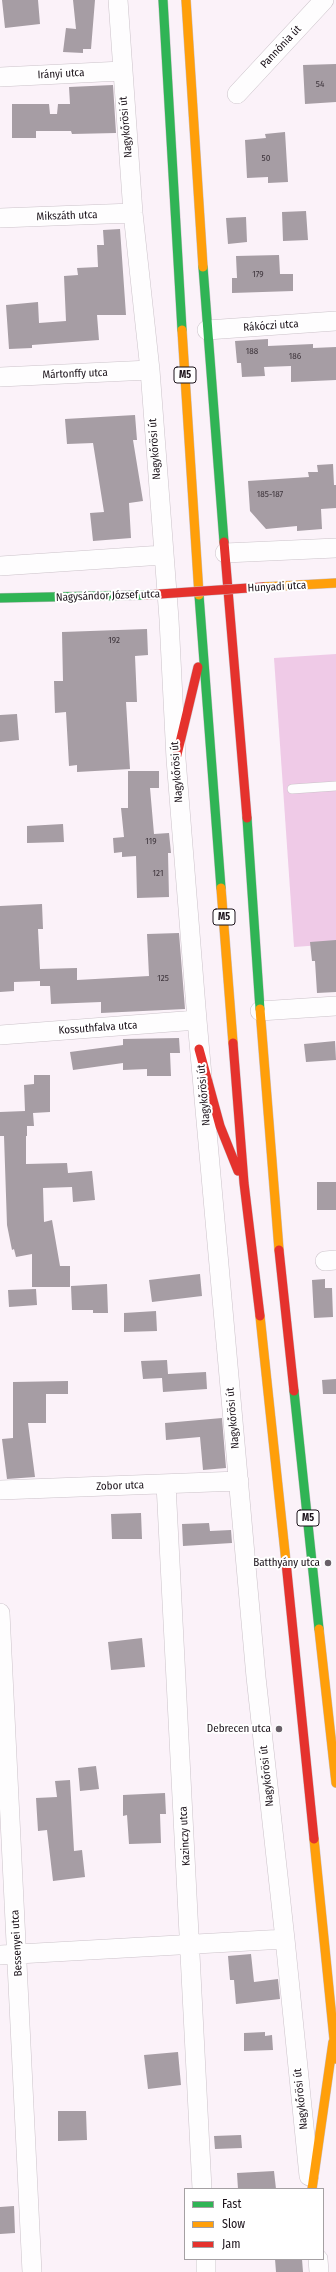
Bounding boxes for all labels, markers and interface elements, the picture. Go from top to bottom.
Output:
street label: Pannónia út [258,23,304,71]
street label: Irányi utca [37,66,85,82]
house number: 54 [316,79,324,89]
street label: Nagykőrösi út [117,96,135,158]
house number: 50 [262,153,270,163]
street label: Mikszáth utca [36,208,98,224]
house number: 179 [252,269,264,279]
street label: Rákóczi utca [243,317,299,335]
house number: 188 [246,346,258,356]
house number: 186 [289,351,301,361]
street label: Mártonffy utca [42,366,108,382]
road number: M5 [174,367,196,383]
street label: Nagykőrösi út [146,418,164,480]
house number: 185-187 [257,489,283,499]
street label: Hunyadi utca [247,579,307,595]
street label: Nagysándor József utca [56,588,160,604]
house number: 192 [108,635,120,645]
street label: Nagykőrösi út [168,741,186,803]
house number: 119 [145,836,157,846]
house number: 121 [153,868,163,878]
road number: M5 [213,909,235,925]
house number: 125 [157,973,169,983]
street label: Kossuthfalva utca [58,1019,138,1037]
street label: Nagykőrösi út [195,1064,213,1126]
street label: Nagykőrösi út [224,1387,242,1449]
street label: Zobor utca [96,1479,144,1493]
road number: M5 [297,1510,319,1526]
place label: Batthyány utca [253,1556,320,1570]
marker: Batthyány utca [323,1558,333,1568]
place label: Debrecen utca [207,1722,271,1736]
marker: Debrecen utca [274,1724,284,1734]
street label: Nagykőrösi út [257,1745,277,1807]
street label: Kazinczy utca [177,1806,193,1866]
street label: Bessenyei utca [9,1909,25,1977]
street label: Nagykőrösi út [291,2068,311,2130]
legend [184,2188,324,2260]
text: Fast [222,2197,241,2211]
text: Slow [222,2217,245,2231]
text: Jam [222,2237,240,2251]

